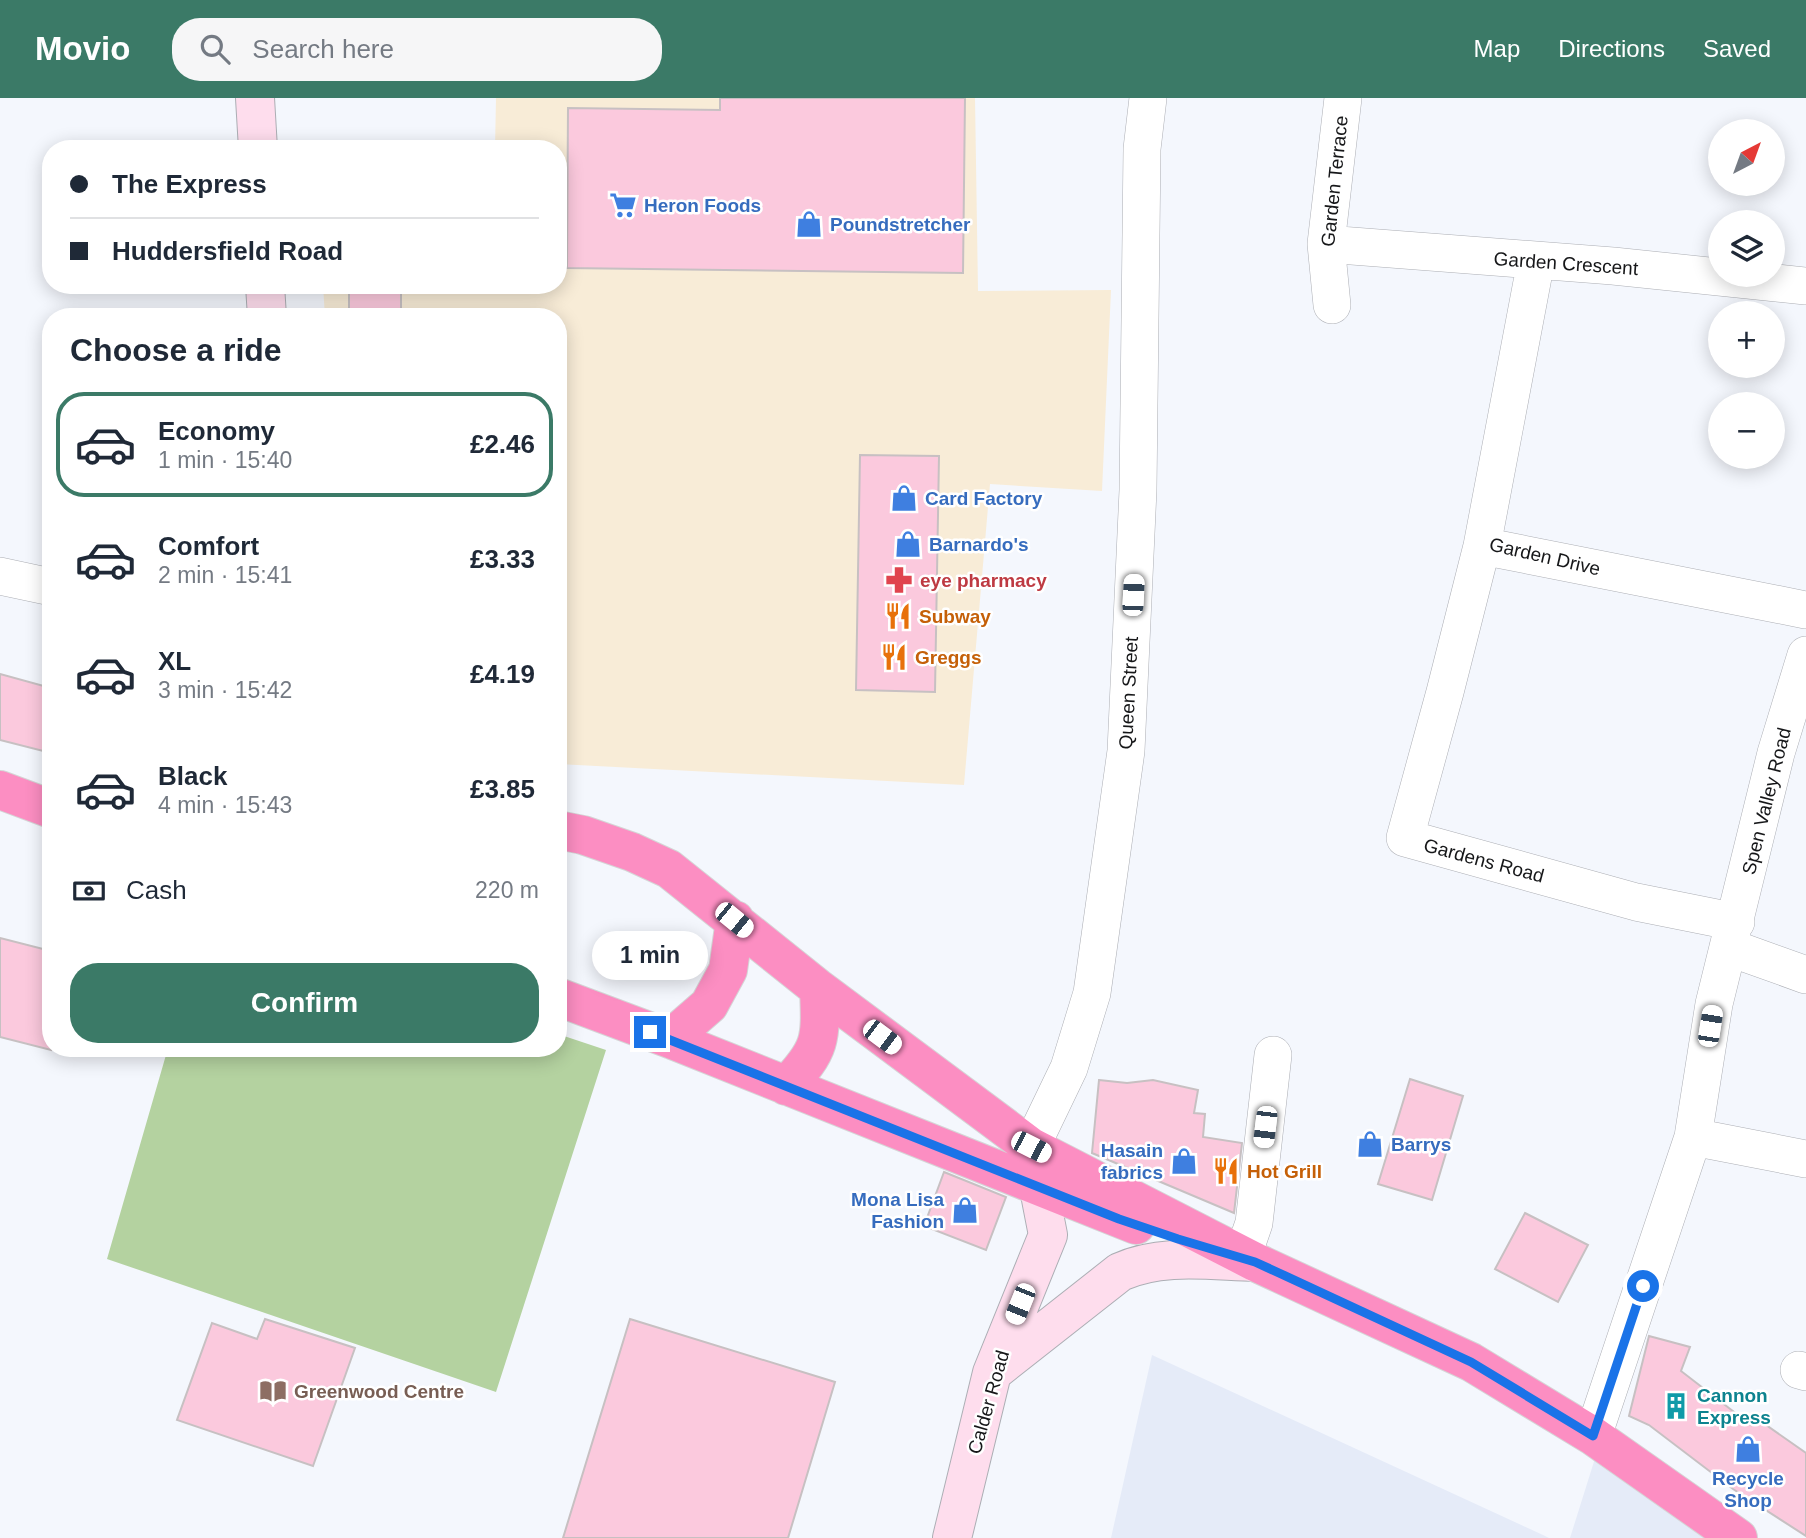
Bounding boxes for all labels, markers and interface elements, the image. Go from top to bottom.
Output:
search box [172,18,662,81]
text: Movio [35,30,130,67]
icon: search [196,30,234,68]
text: Search here [252,34,394,64]
text: Map [1474,35,1520,62]
text: Directions [1558,35,1665,62]
text: Saved [1703,35,1771,62]
street label: Garden Terrace [1317,114,1352,248]
north arrow [1708,119,1785,196]
map controls [1708,119,1785,469]
text: The Express [112,169,267,199]
supermarket icon: Heron Foods [608,190,638,220]
place label: Heron Foods [644,195,761,216]
shop icon: Poundstretcher [794,209,824,239]
button: layers [1708,210,1785,287]
place label: Poundstretcher [830,214,971,235]
text: Huddersfield Road [112,236,343,266]
street label: Garden Crescent [1493,248,1640,279]
button: + [1708,301,1785,378]
text: Choose a ride [70,332,282,368]
button: − [1708,392,1785,469]
icon: car [74,413,137,476]
text: Economy [158,416,275,446]
text: £2.46 [470,429,535,459]
text: 1 min · 15:40 [158,447,292,473]
shop icon: Card Factory [889,483,919,513]
place label: Card Factory [925,488,1043,509]
icon: car [74,528,137,591]
shop icon: Barnardo's [893,529,923,559]
text: Comfort [158,531,259,561]
place label: Barnardo's [929,534,1029,555]
street label: Garden Drive [1487,534,1602,579]
text: £3.33 [470,544,535,574]
text: 2 min · 15:41 [158,562,292,588]
pharmacy icon: eye pharmacy [884,565,914,595]
place label: eye pharmacy [920,570,1047,591]
car [1122,573,1145,617]
restaurant icon: Subway [883,601,913,631]
place label: Subway [919,606,991,627]
street label: Queen Street [1115,635,1142,750]
restaurant icon: Greggs [879,642,909,672]
icon: car [74,643,137,706]
text: XL [158,646,191,676]
place label: Greggs [915,647,982,668]
text: £4.19 [470,659,535,689]
text: 3 min · 15:42 [158,677,292,703]
street label: Spen Valley Road [1738,725,1795,877]
icon: car [74,758,137,821]
text: Black [158,761,227,791]
text: £3.85 [470,774,535,804]
text: 4 min · 15:43 [158,792,292,818]
street label: Gardens Road [1421,834,1546,887]
icon: cash [70,872,108,910]
text: Cash [126,875,187,905]
text: 220 m [475,877,539,903]
car [712,899,757,941]
callout: 1 min [592,930,708,979]
text: 1 min [620,942,680,968]
button: Confirm [70,963,539,1043]
car [1697,1004,1724,1048]
route end [634,1016,666,1048]
car [859,1016,906,1058]
car [1253,1105,1278,1149]
car [1008,1128,1055,1166]
shop icon: Barrys [1355,1129,1385,1159]
place label: Barrys [1391,1134,1451,1155]
place label: Hasain fabrics [1101,1140,1163,1183]
shop icon: Hasain fabrics [1169,1146,1199,1176]
restaurant icon: Hot Grill [1211,1156,1241,1186]
place label: Hot Grill [1247,1161,1322,1182]
place label: Mona Lisa Fashion [851,1189,944,1232]
shop icon: Mona Lisa Fashion [950,1195,980,1225]
route start [1627,1270,1659,1302]
car [1003,1281,1038,1327]
street label: Calder Road [964,1348,1013,1456]
library icon: Greenwood Centre [258,1376,288,1406]
place label: Greenwood Centre [294,1381,464,1402]
place label: Cannon Express [1697,1385,1771,1428]
building icon: Cannon Express [1661,1391,1691,1421]
shop icon: Recycle Shop [1733,1434,1763,1464]
place label: Recycle Shop [1712,1468,1784,1511]

